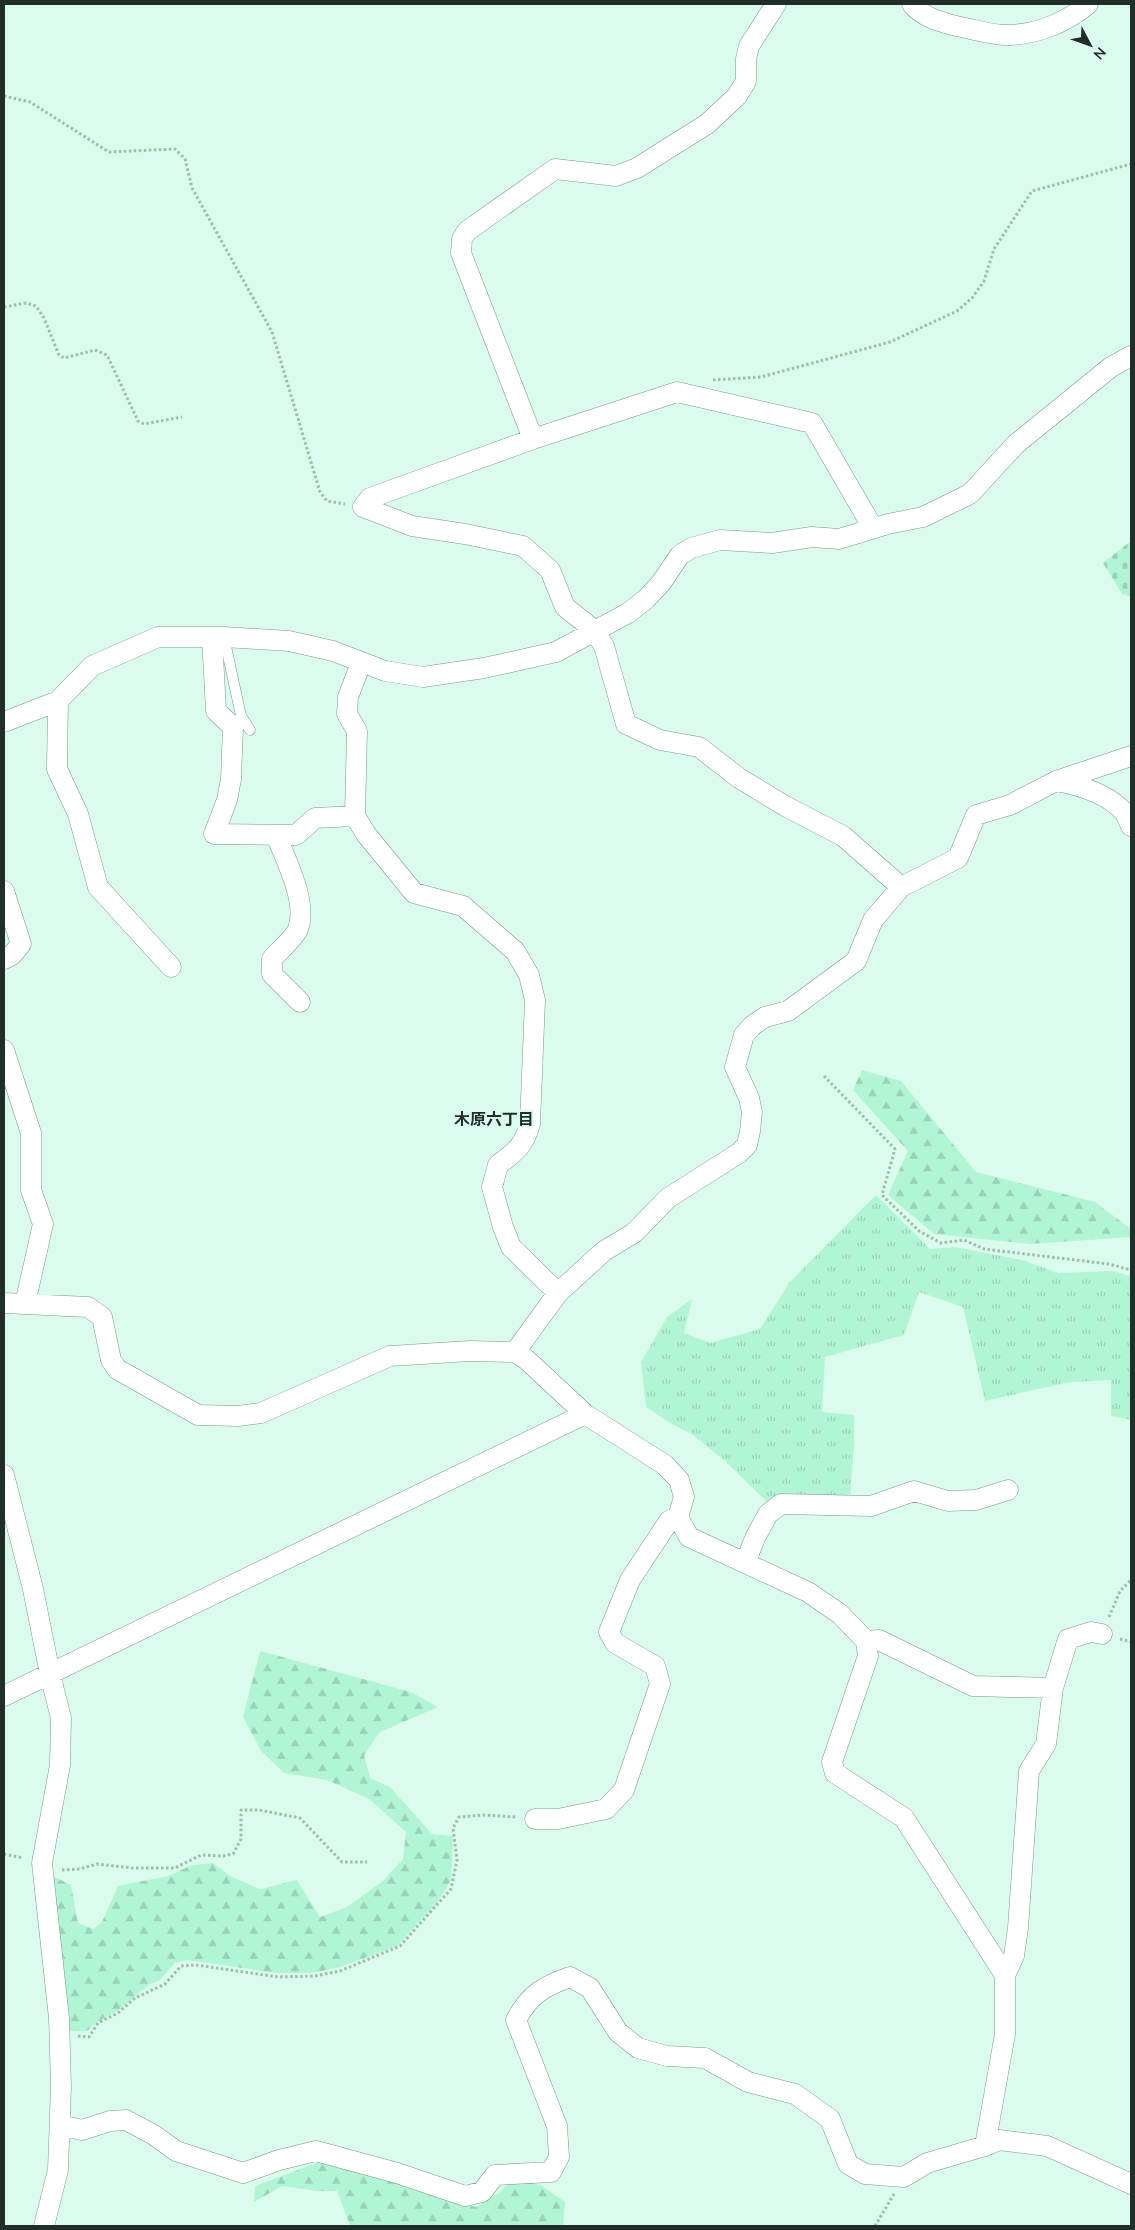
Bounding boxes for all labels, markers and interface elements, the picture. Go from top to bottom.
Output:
north arrow [1065,20,1115,70]
text: N [1089,43,1110,63]
district label: 木原六丁目 [454,1109,534,1131]

